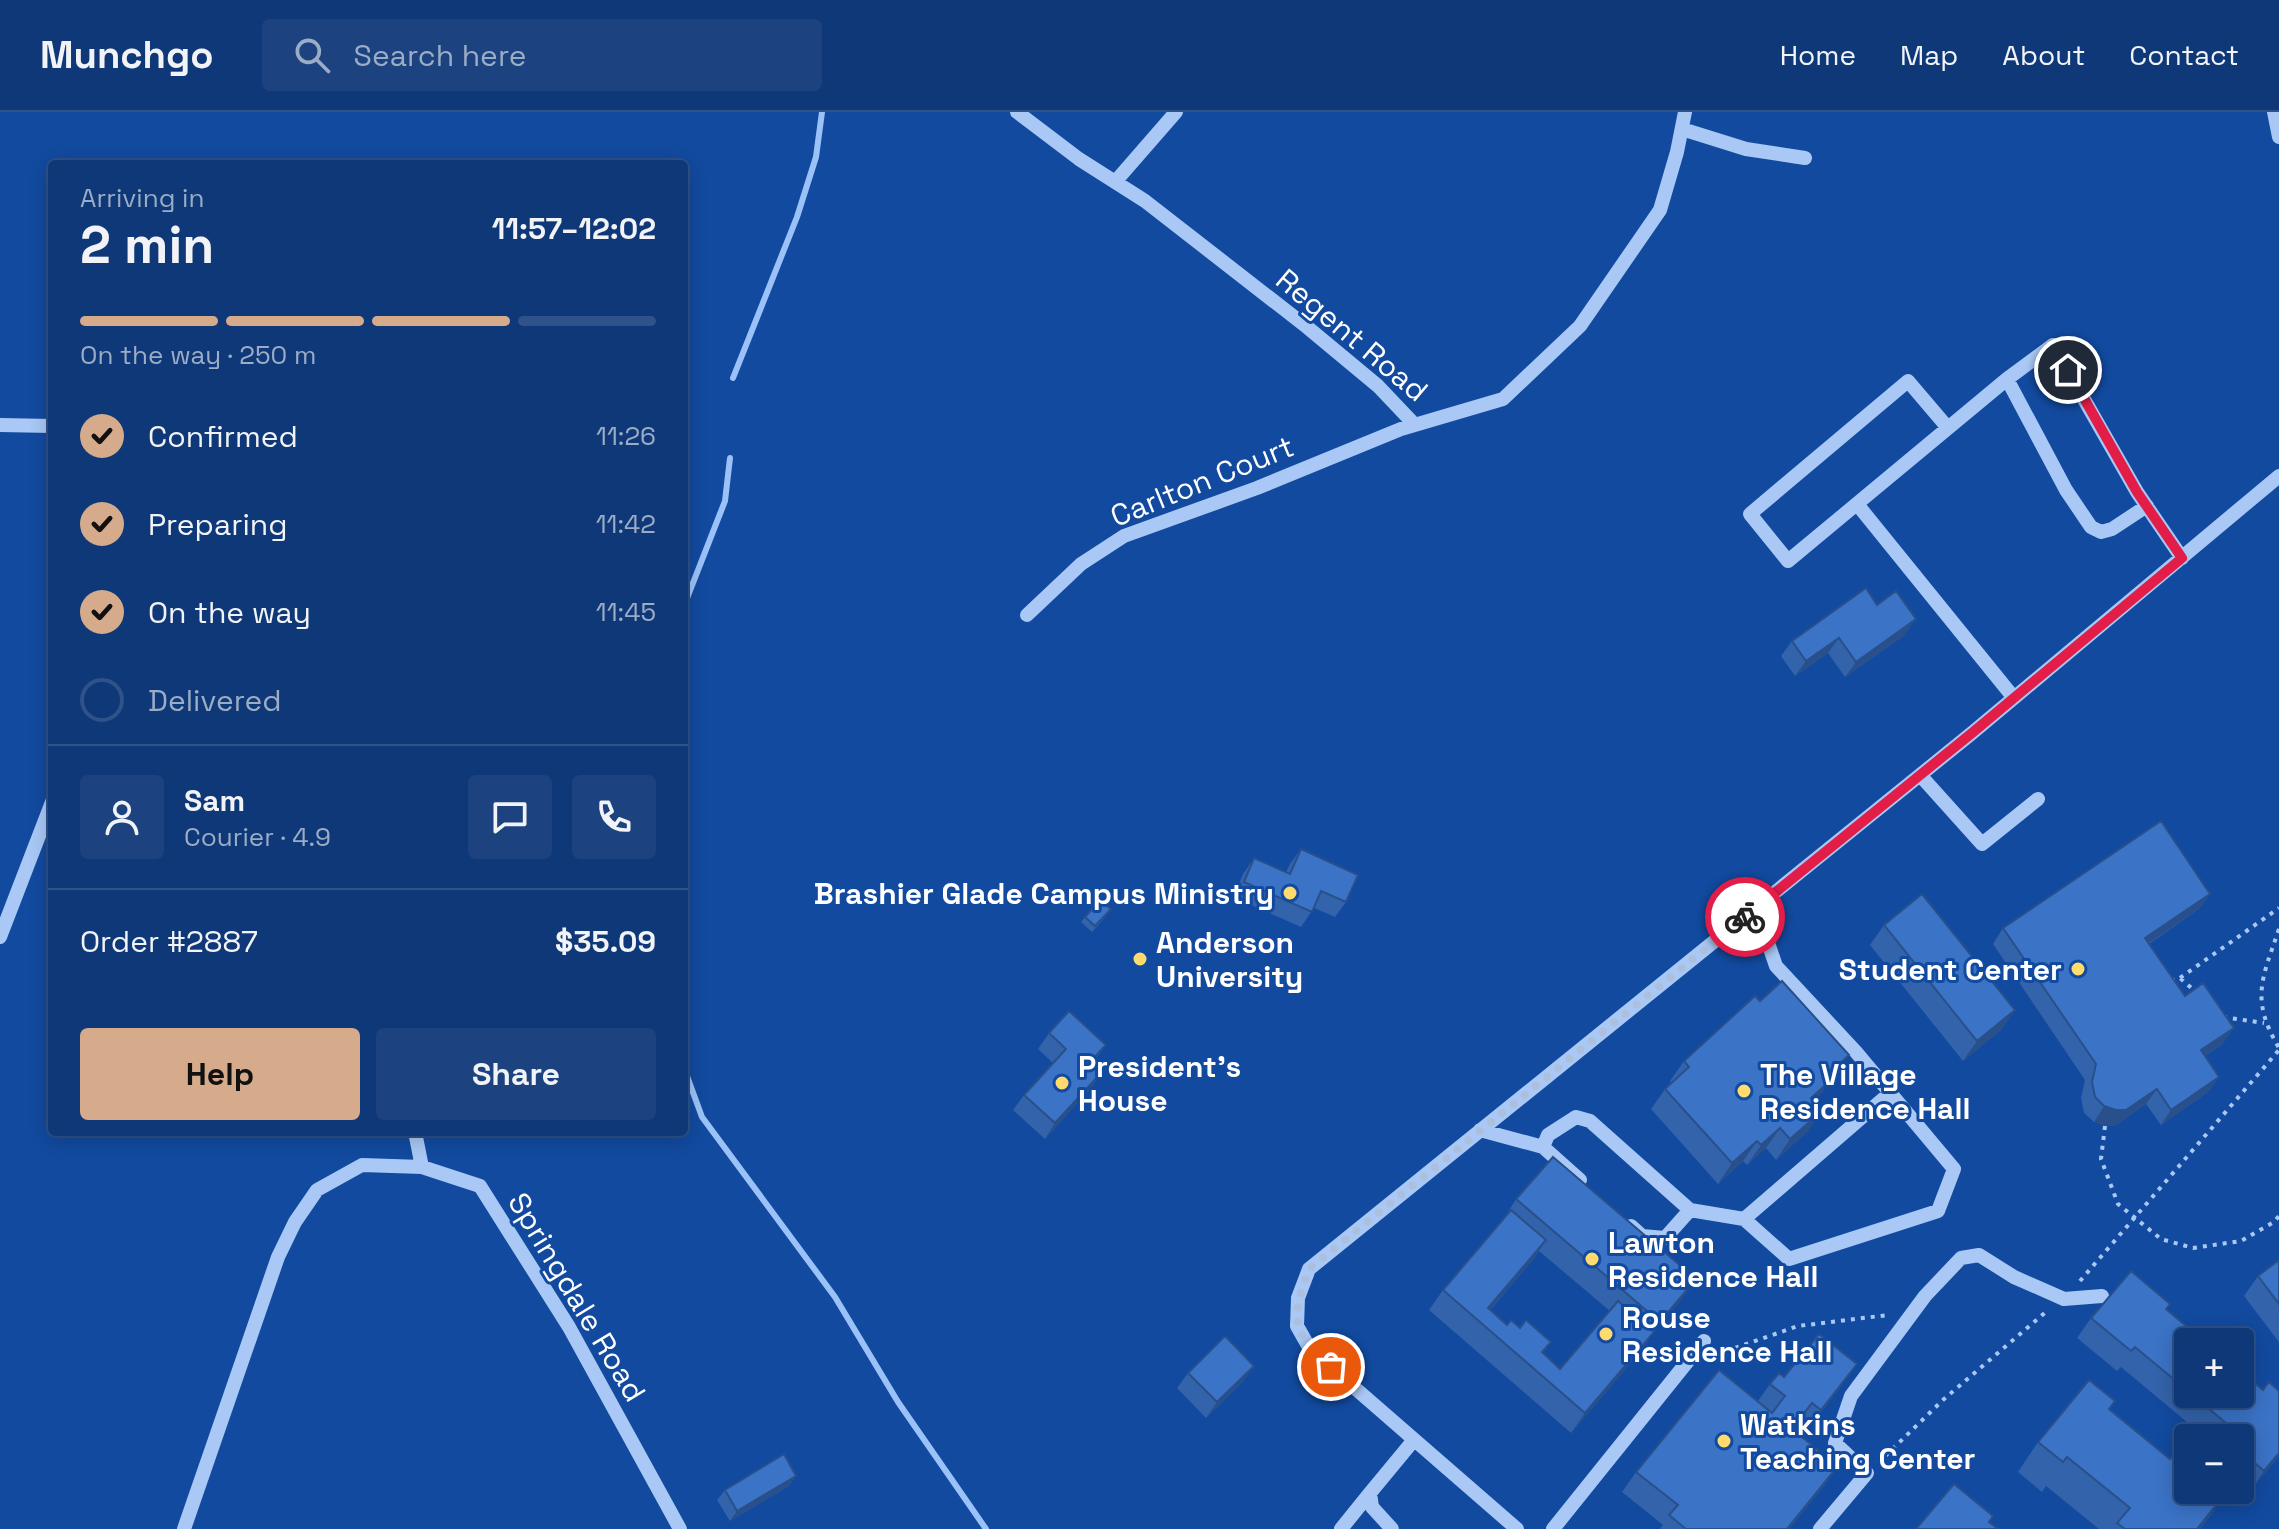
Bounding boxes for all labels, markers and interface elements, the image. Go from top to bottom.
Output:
search box [262,19,822,91]
text: Munchgo [40,31,214,79]
icon: search [290,33,334,77]
text: Search here [354,36,526,75]
text: Home [1780,37,1856,73]
text: Map [1900,37,1958,73]
text: About [2002,37,2085,73]
text: Contact [2129,37,2239,73]
text: Arriving in [80,181,204,215]
text: 11:57–12:02 [492,209,656,248]
text: 2 min [80,212,214,278]
street label: Regent Road [1268,260,1436,410]
pin [2034,336,2102,404]
text: On the way · 250 m [80,338,316,372]
icon: home [2046,348,2090,392]
icon: check [80,414,124,458]
text: Confirmed [148,417,298,456]
text: 11:26 [596,419,656,453]
street label: Carlton Court [1105,427,1299,535]
icon: check [80,502,124,546]
text: Preparing [148,505,287,544]
text: 11:42 [596,507,656,541]
icon: check [80,590,124,634]
text: On the way [148,593,311,632]
text: 11:45 [596,595,656,629]
text: Delivered [148,681,282,720]
button: person [80,775,164,859]
button: chat [468,775,552,859]
button: phone [572,775,656,859]
text: Sam [184,781,245,820]
text: Courier · 4.9 [184,820,331,854]
place label: Brashier Glade Campus Ministry [814,874,1274,913]
courier [1705,877,1785,957]
marker: Brashier Glade Campus Ministry [1281,884,1299,902]
icon: bike [1723,895,1767,939]
text: Order #2887 [80,922,258,961]
text: $35.09 [555,922,656,961]
place label: Anderson University [1156,923,1303,996]
marker: Anderson University [1131,950,1149,968]
place label: Student Center [1839,950,2062,989]
marker: Student Center [2069,960,2087,978]
button: Help [80,1028,360,1120]
button: Share [376,1028,656,1120]
place label: President's House [1078,1047,1241,1120]
place label: The Village Residence Hall [1760,1055,1970,1128]
marker: President's House [1053,1074,1071,1092]
marker: The Village Residence Hall [1735,1082,1753,1100]
street label: Springdale Road [499,1185,655,1409]
place label: Lawton Residence Hall [1608,1223,1818,1296]
marker: Lawton Residence Hall [1583,1250,1601,1268]
place label: Rouse Residence Hall [1622,1298,1832,1371]
marker: Rouse Residence Hall [1597,1325,1615,1343]
map controls [2174,1328,2254,1504]
button: + [2174,1328,2254,1408]
pin [1297,1333,1365,1401]
icon: bag [1309,1345,1353,1389]
place label: Watkins Teaching Center [1740,1405,1976,1478]
button: − [2174,1424,2254,1504]
marker: Watkins Teaching Center [1715,1432,1733,1450]

